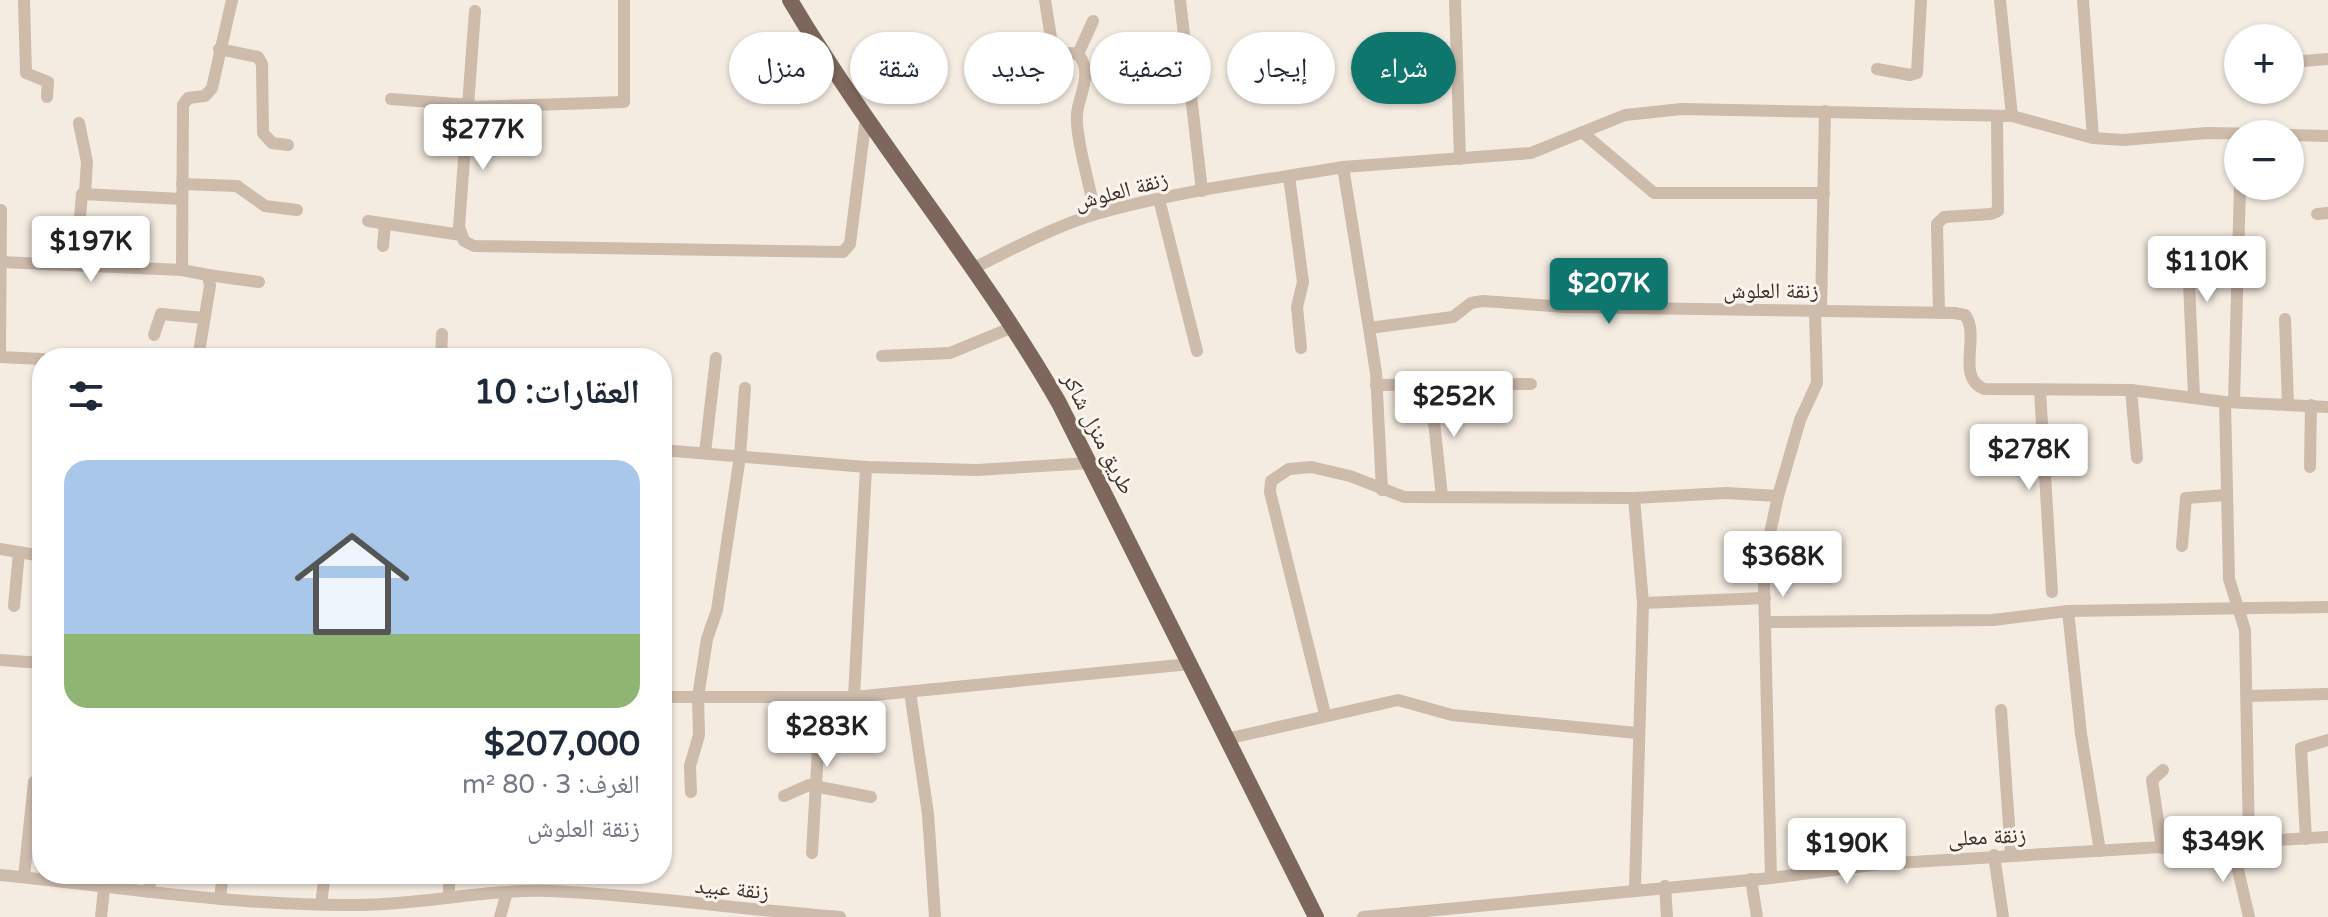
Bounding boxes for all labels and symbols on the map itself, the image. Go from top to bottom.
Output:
pin: $277K [427,104,539,172]
street label: زنقة العلوش [1072,166,1171,216]
pin: $197K [35,216,147,284]
pin: $110K [2151,236,2263,304]
pin: $207K [1553,258,1665,326]
street label: زنقة العلوش [1723,278,1819,304]
street label: طريق منزل شاكر [1056,367,1140,499]
pin: $252K [1398,371,1510,439]
pin: $278K [1973,424,2085,492]
pin: $368K [1727,531,1839,599]
pin: $283K [771,701,883,769]
pin: $349K [2167,816,2279,884]
pin: $190K [1791,818,1903,886]
street label: زنقة معلى [1947,822,2027,852]
street label: زنقة عبيد [694,873,770,905]

